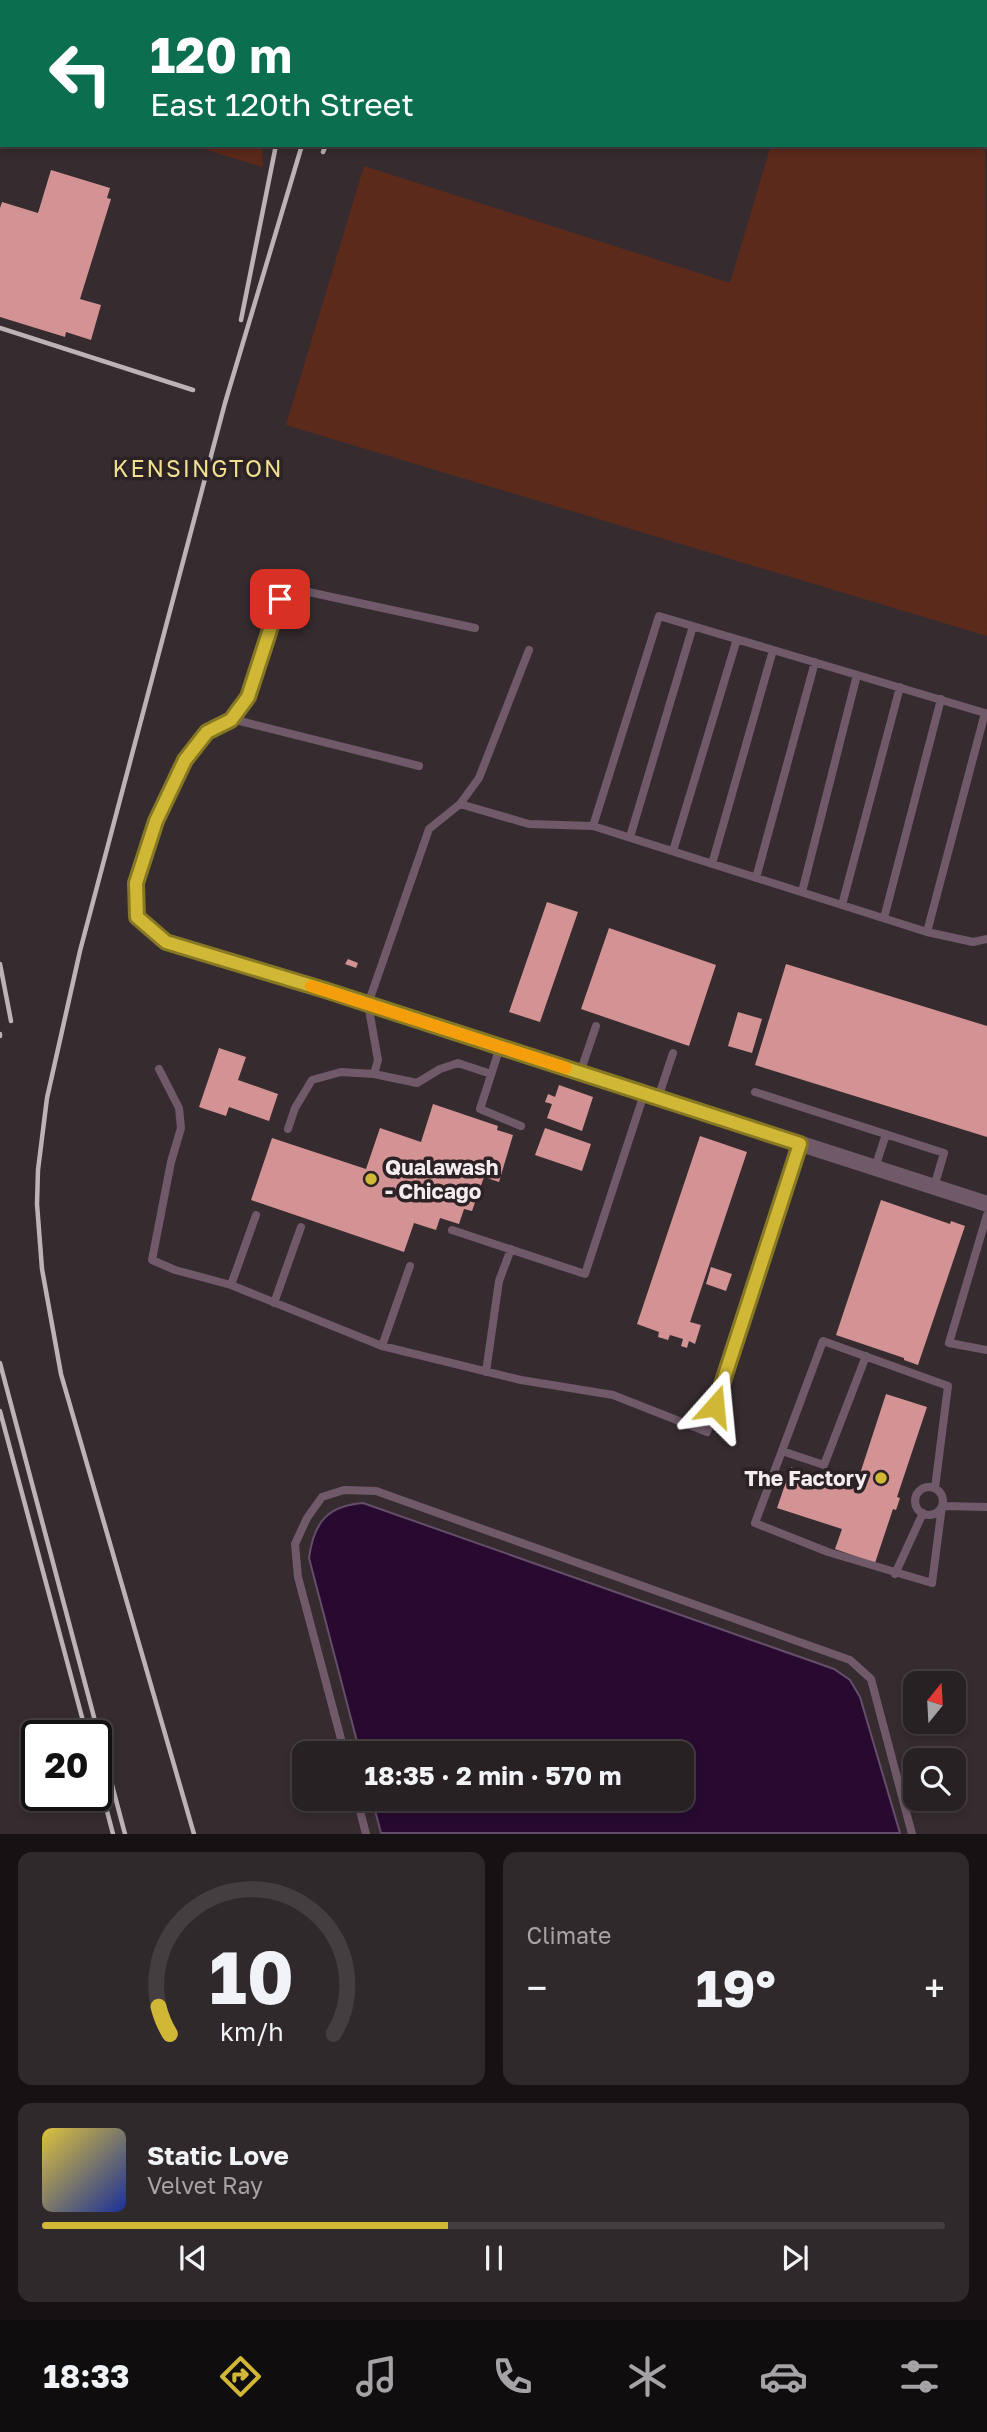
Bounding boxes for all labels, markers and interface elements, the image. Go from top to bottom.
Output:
text: 120 m [150,25,292,84]
icon: left [35,28,126,119]
text: East 120th Street [150,85,414,123]
district label: KENSINGTON [113,454,283,482]
pin [250,569,310,629]
icon: arrive [261,580,299,618]
place label: Qualawash - Chicago [385,1154,498,1204]
marker: Qualawash - Chicago [363,1171,379,1187]
position arrow [678,1369,752,1443]
place label: The Factory [744,1465,867,1491]
marker: The Factory [873,1470,889,1486]
north arrow [903,1671,966,1734]
map controls [903,1671,966,1811]
speed limit sign: 20 [21,1720,112,1811]
button: search [903,1748,966,1811]
text: 18:35 · 2 min · 570 m [365,1760,621,1791]
text: Climate [527,1921,611,1949]
text: 10 [209,1934,294,2021]
text: 19° [696,1956,776,2018]
text: − [527,1965,547,2010]
text: + [924,1965,945,2010]
text: km/h [219,2016,283,2047]
text: Static Love [147,2140,289,2171]
text: Velvet Ray [147,2171,263,2199]
icon: previous [174,2239,212,2277]
icon: pause [475,2239,513,2277]
icon: next [776,2239,814,2277]
icon: directions [216,2352,265,2401]
icon: music [352,2352,401,2401]
icon: phone [488,2352,537,2401]
icon: climate [623,2352,672,2401]
icon: car [759,2352,808,2401]
icon: filters [895,2352,944,2401]
text: 18:33 [43,2357,130,2395]

